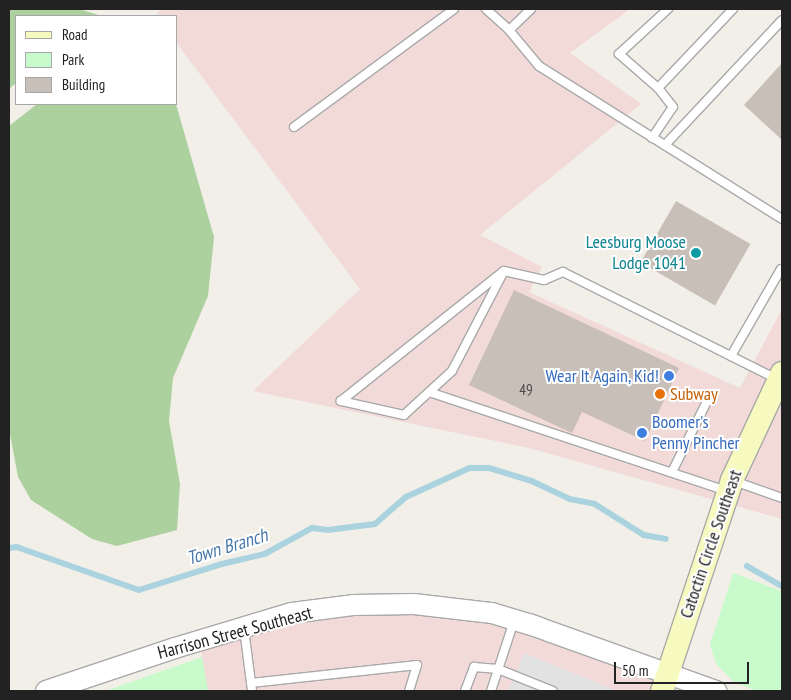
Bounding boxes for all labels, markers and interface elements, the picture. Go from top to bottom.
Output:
legend [15,15,178,105]
text: Road [62,25,88,44]
text: Park [62,50,84,69]
text: Building [62,75,105,94]
place label: Leesburg Moose Lodge 1041 [586,232,686,274]
marker: Leesburg Moose Lodge 1041 [690,247,702,259]
place label: Wear It Again, Kid! [544,365,659,387]
marker: Wear It Again, Kid! [663,370,675,382]
house number: 49 [519,381,533,399]
place label: Subway [670,383,718,405]
marker: Subway [654,388,666,400]
place label: Boomer's Penny Pincher [652,412,740,454]
marker: Boomer's Penny Pincher [636,427,648,439]
street label: Catoctin Circle Southeast [675,467,747,621]
water label: Town Branch [184,524,270,570]
street label: Harrison Street Southeast [155,602,315,664]
scale bar [616,652,751,684]
text: 50 m [622,661,648,680]

